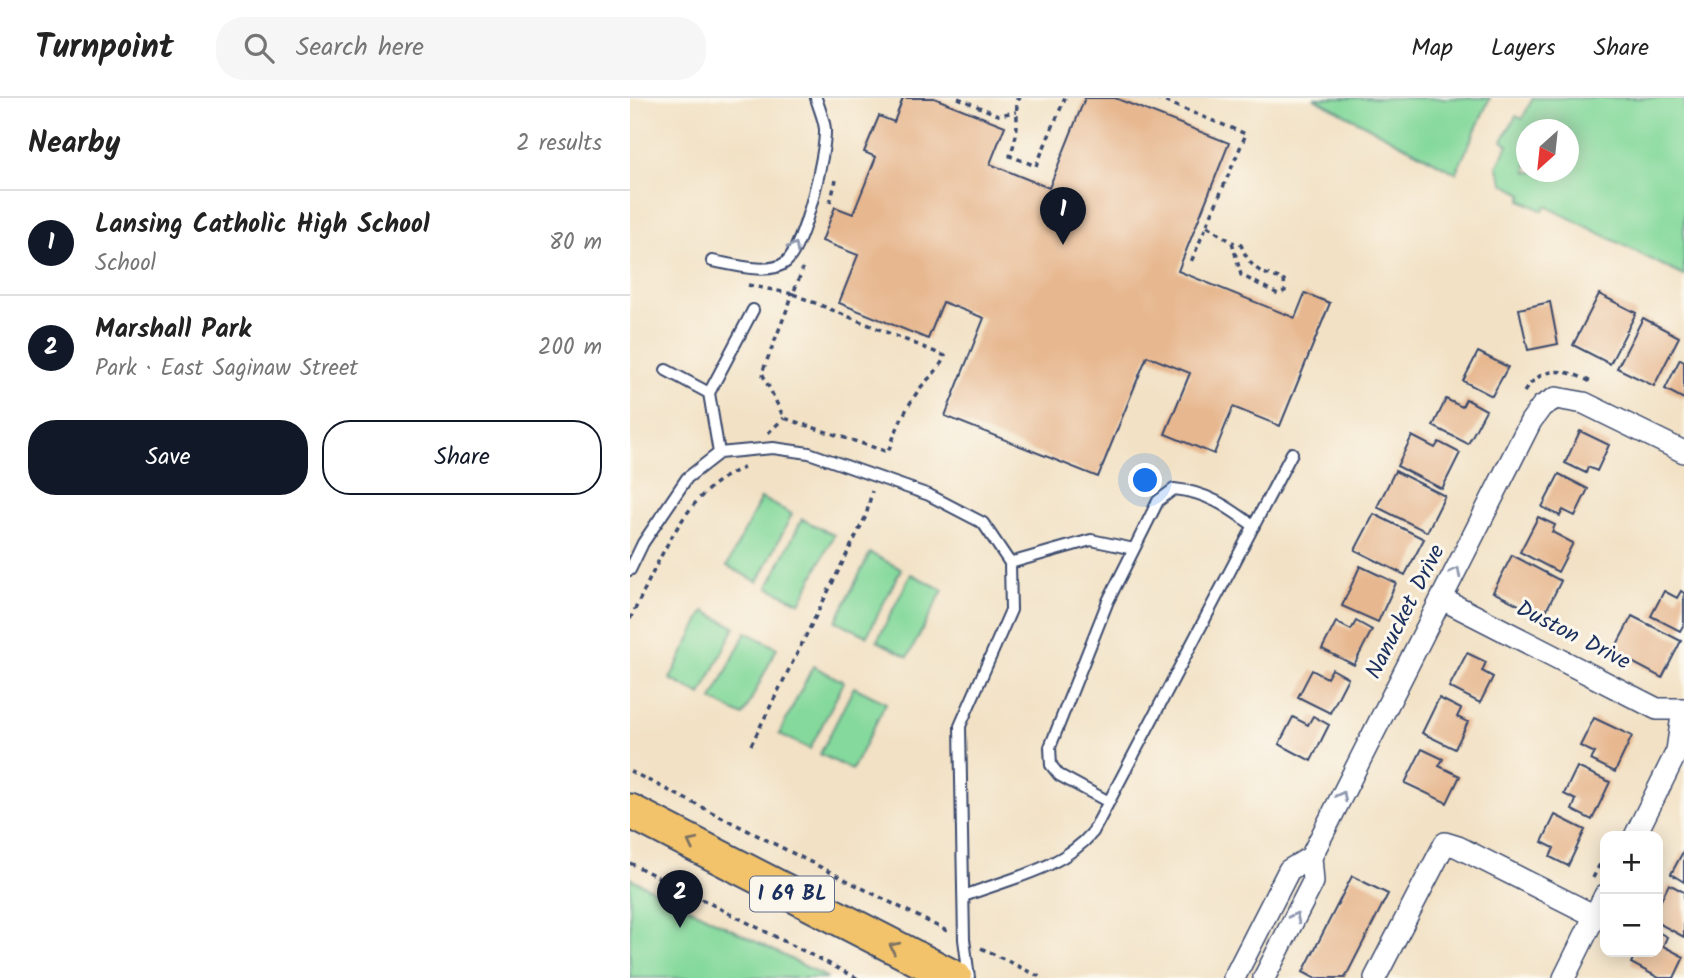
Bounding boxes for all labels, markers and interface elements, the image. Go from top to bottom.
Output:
search box [216,17,706,80]
text: Turnpoint [35,22,174,75]
text: Search here [296,27,424,69]
icon: search [240,29,278,67]
text: Map [1411,29,1453,68]
text: Layers [1491,29,1555,68]
text: Share [1593,29,1649,68]
north arrow [1516,119,1579,182]
text: Nearby [28,120,120,168]
text: 2 results [516,126,602,162]
pin: 1 [1040,187,1086,245]
text: Lansing Catholic High School [95,204,430,246]
text: 1 [48,225,54,261]
text: 80 m [549,225,602,261]
one-way arrow [786,242,800,254]
text: School [95,246,156,282]
text: Marshall Park [95,309,251,351]
text: 2 [44,330,58,366]
text: 200 m [538,330,602,366]
text: Park · East Saginaw Street [95,351,358,387]
button: Save [28,420,308,495]
button: Share [322,420,602,495]
your location [1128,463,1162,497]
street label: Nanucket Drive [1357,538,1455,686]
one-way arrow [1447,567,1461,579]
street label: Duston Drive [1509,592,1637,680]
one-way arrow [1333,791,1347,804]
map controls [1600,831,1663,957]
button: + [1600,831,1663,894]
one-way arrow [687,837,699,851]
pin: 2 [657,870,703,928]
road number: I 69 BL [750,876,834,912]
button: − [1600,894,1663,957]
one-way arrow [1287,912,1301,924]
one-way arrow [889,941,901,955]

